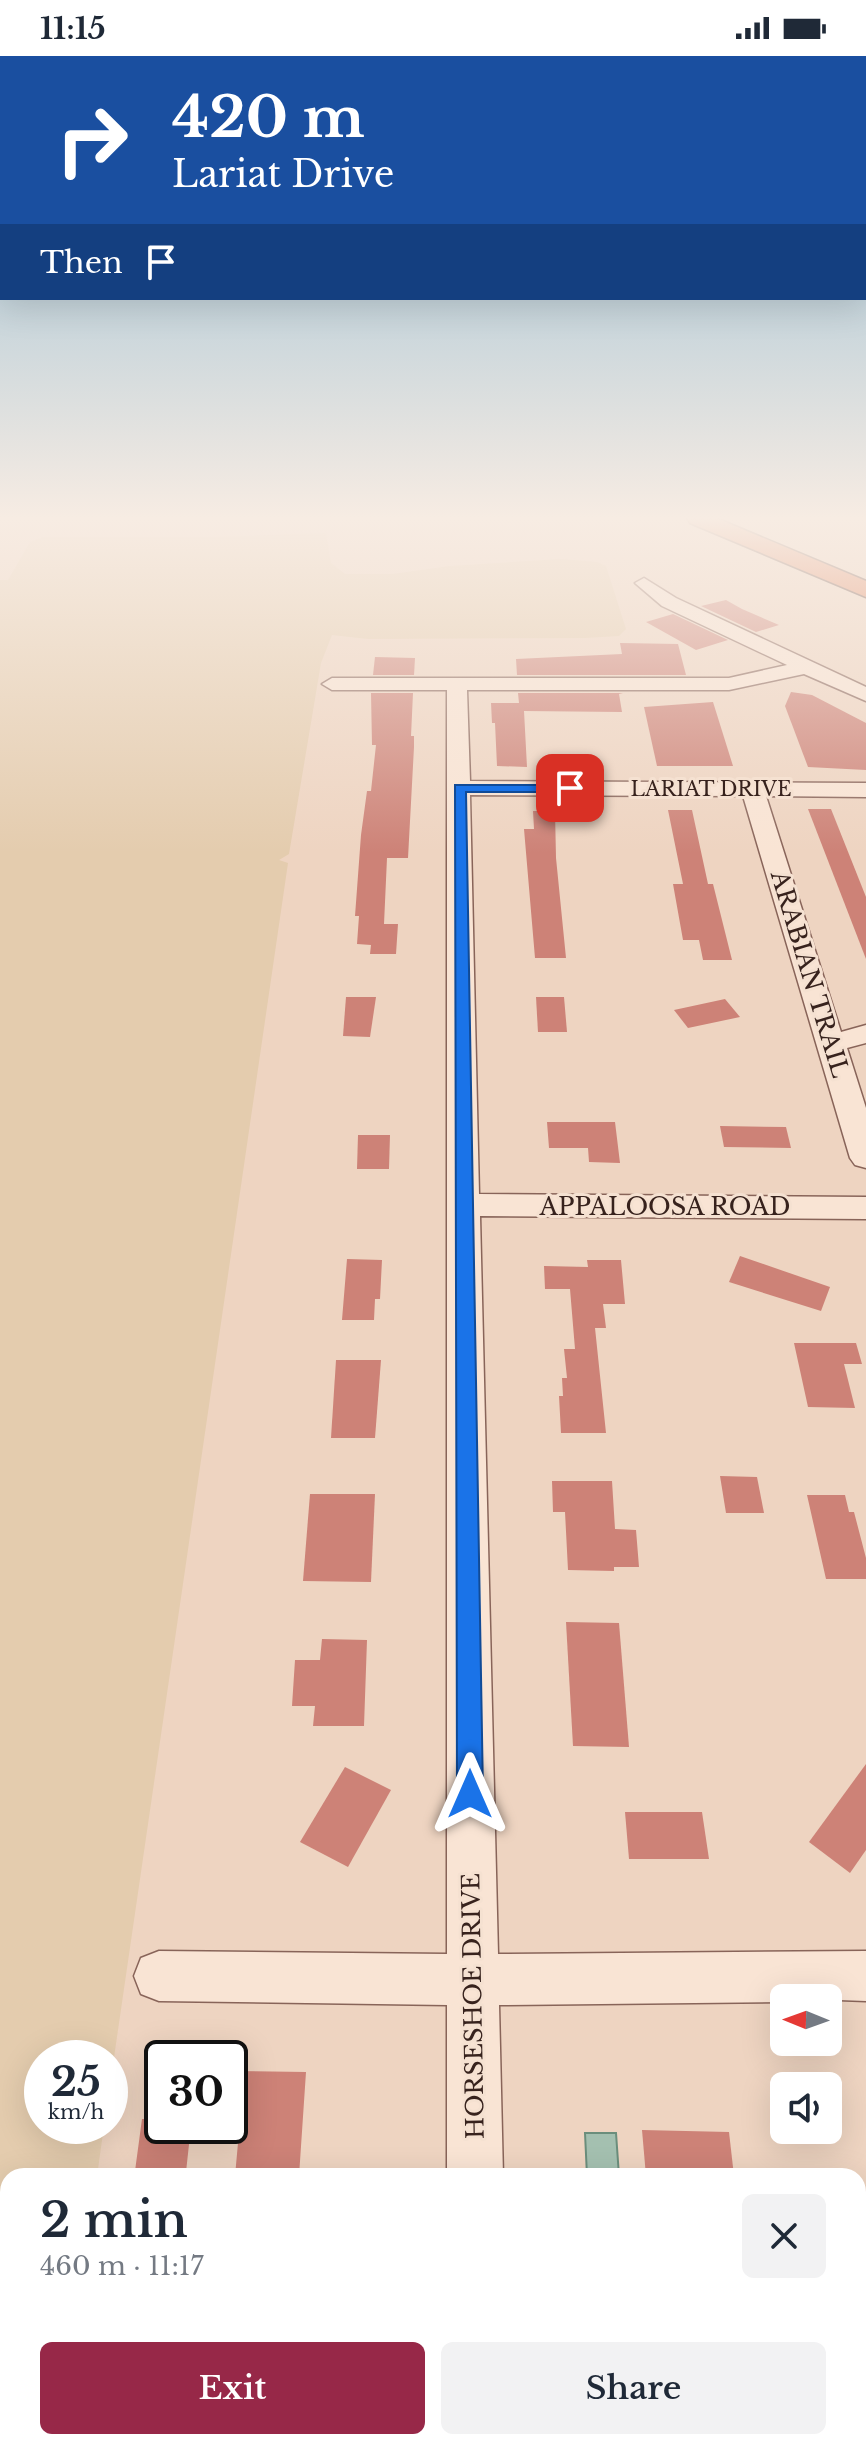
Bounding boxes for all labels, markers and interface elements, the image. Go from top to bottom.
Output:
text: 11:15 [40,10,106,47]
text: 420 m [172,83,365,152]
icon: right [40,88,144,192]
text: Lariat Drive [172,152,394,197]
icon: arrive [139,240,183,284]
text: Then [40,244,123,281]
pin [536,754,604,822]
icon: arrive [548,766,592,810]
street label: LARIAT DRIVE [631,777,791,801]
street label: ARABIAN TRAIL [764,866,855,1081]
street label: APPALOOSA ROAD [538,1192,791,1221]
position arrow [428,1752,512,1836]
street label: HORSESHOE DRIVE [456,1873,490,2139]
north arrow [770,1984,842,2056]
map controls [770,1984,842,2144]
speed limit sign: 30 [144,2040,248,2144]
text: 25 [51,2057,101,2107]
button: sound [770,2072,842,2144]
text: km/h [48,2100,104,2124]
text: 2 min [40,2190,188,2250]
button: close [742,2194,826,2278]
text: 460 m · 11:17 [40,2250,203,2282]
button: Exit [40,2342,425,2434]
button: Share [441,2342,826,2434]

